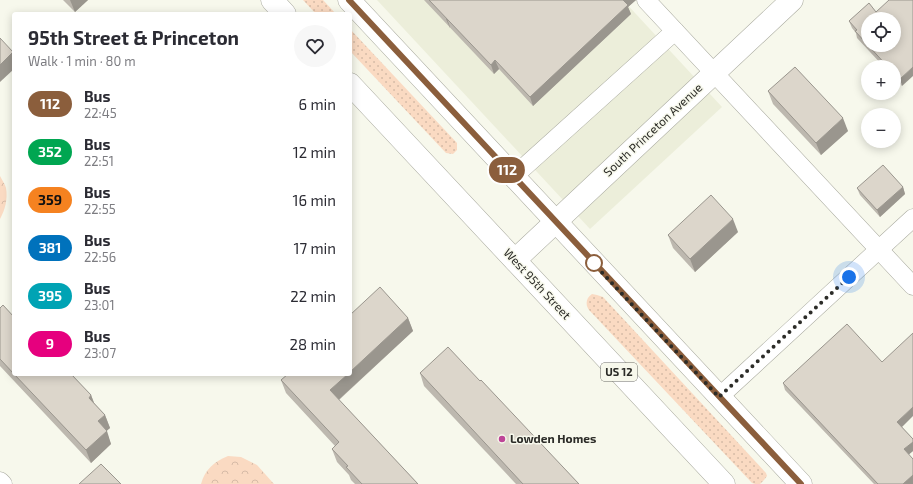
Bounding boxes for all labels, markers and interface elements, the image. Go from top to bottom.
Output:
map controls [861,12,901,148]
button: locate [861,12,901,52]
button: heart [294,25,336,67]
text: 95th Street & Princeton [28,26,239,49]
text: Walk · 1 min · 80 m [28,53,136,69]
button: + [861,60,901,100]
street label: South Princeton Avenue [600,80,704,179]
text: Bus [84,87,110,105]
text: 112 [40,95,60,112]
text: 6 min [298,95,336,113]
text: 22:45 [84,105,117,121]
button: − [861,108,901,148]
text: Bus [84,135,110,153]
text: 352 [38,143,62,160]
text: 12 min [293,143,336,161]
text: 22:51 [84,153,114,169]
line badge: 112 [484,157,530,183]
text: 112 [497,161,517,178]
text: Bus [84,183,110,201]
text: 359 [38,191,62,208]
text: 16 min [293,191,336,209]
text: 22:55 [84,201,116,217]
text: Bus [84,231,110,249]
text: 381 [39,239,61,256]
text: 17 min [293,239,336,257]
street label: West 95th Street [501,245,574,322]
text: 22:56 [84,249,116,265]
unlabelled marker [585,254,603,272]
your location [839,267,859,287]
text: Bus [84,279,110,297]
text: 395 [38,287,62,304]
text: 22 min [290,287,336,305]
text: 23:01 [84,297,115,313]
text: Bus [84,327,110,345]
text: 9 [46,335,54,352]
text: 28 min [290,335,336,353]
text: 23:07 [84,345,116,361]
road number: US 12 [601,363,637,381]
place label: Lowden Homes [510,431,596,445]
marker: Lowden Homes [497,434,507,444]

